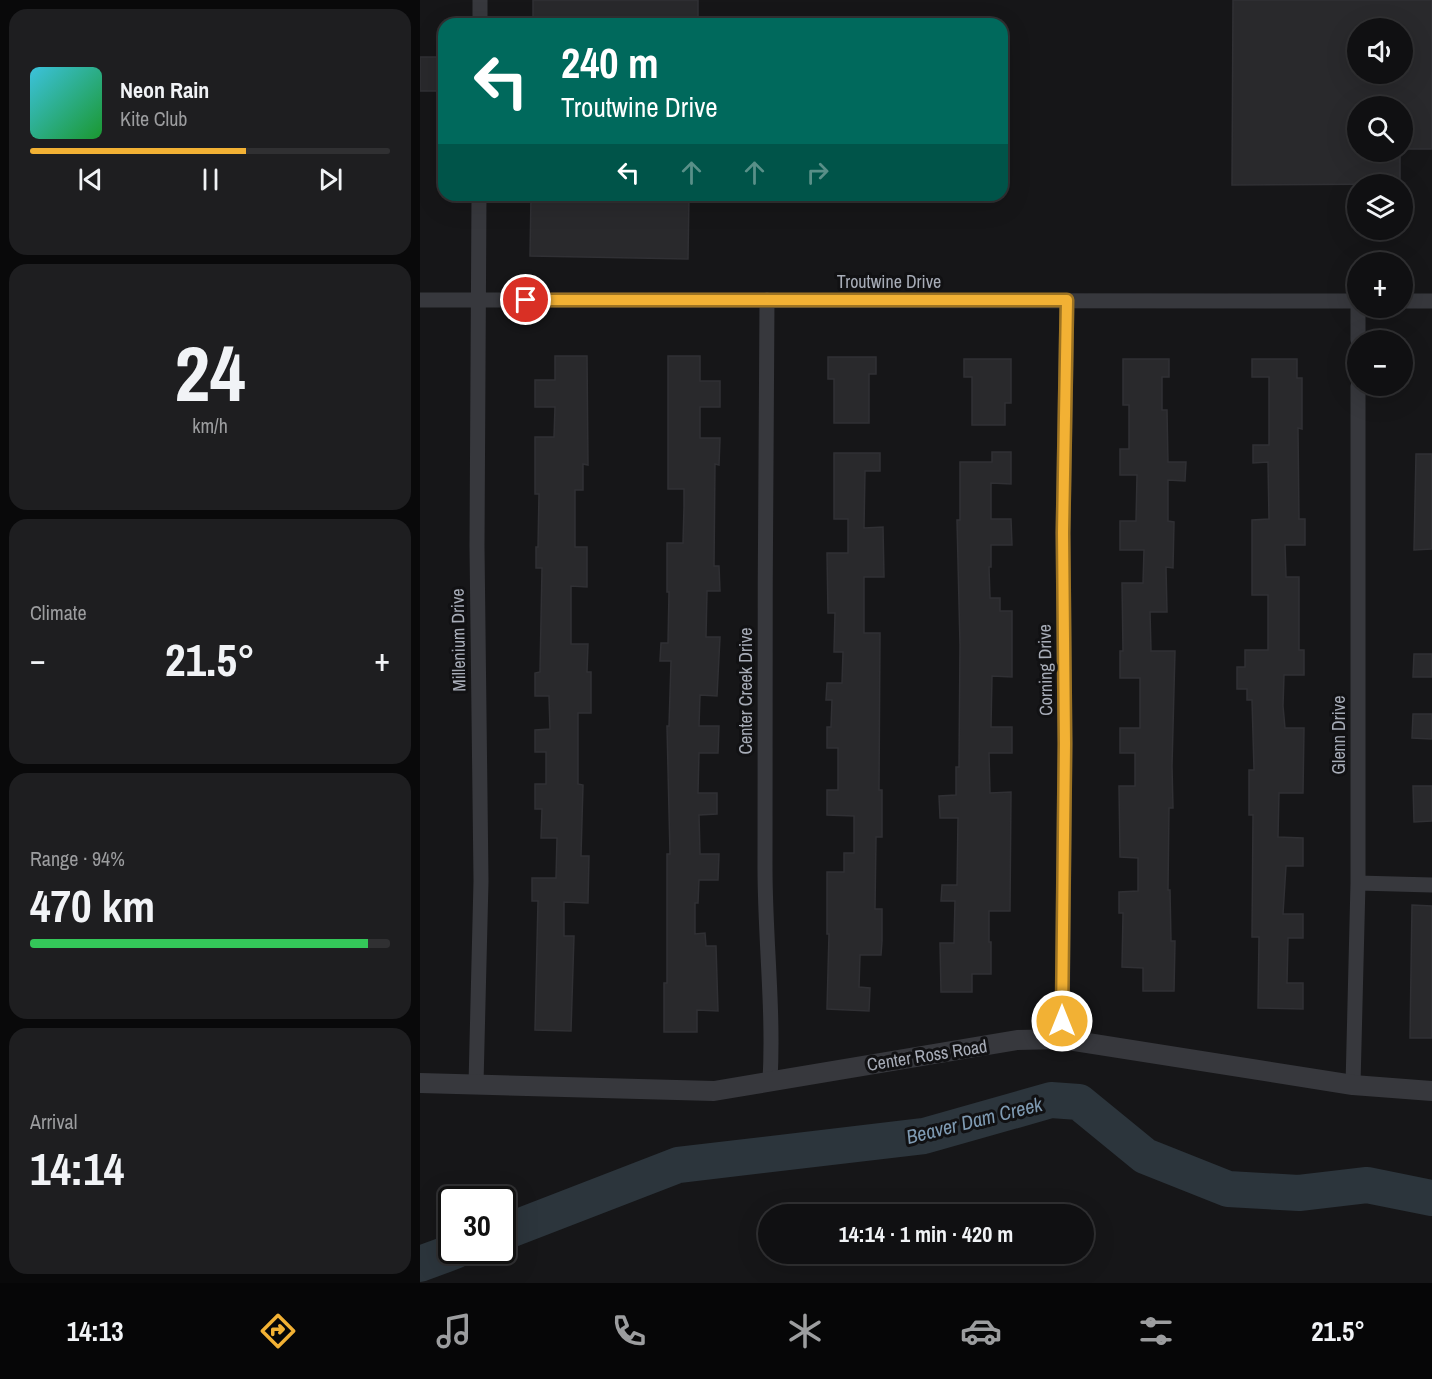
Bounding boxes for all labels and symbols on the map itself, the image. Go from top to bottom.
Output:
street label: Troutwine Drive [837,269,941,294]
pin [500,274,551,325]
street label: Millenium Drive [445,588,471,692]
street label: Corning Drive [1032,624,1058,716]
street label: Center Creek Drive [733,627,758,755]
street label: Glenn Drive [1326,696,1351,774]
position arrow [1030,989,1094,1053]
street label: Center Ross Road [865,1033,989,1077]
water label: Beaver Dam Creek [903,1090,1046,1150]
speed limit sign: 30 [438,1186,516,1264]

